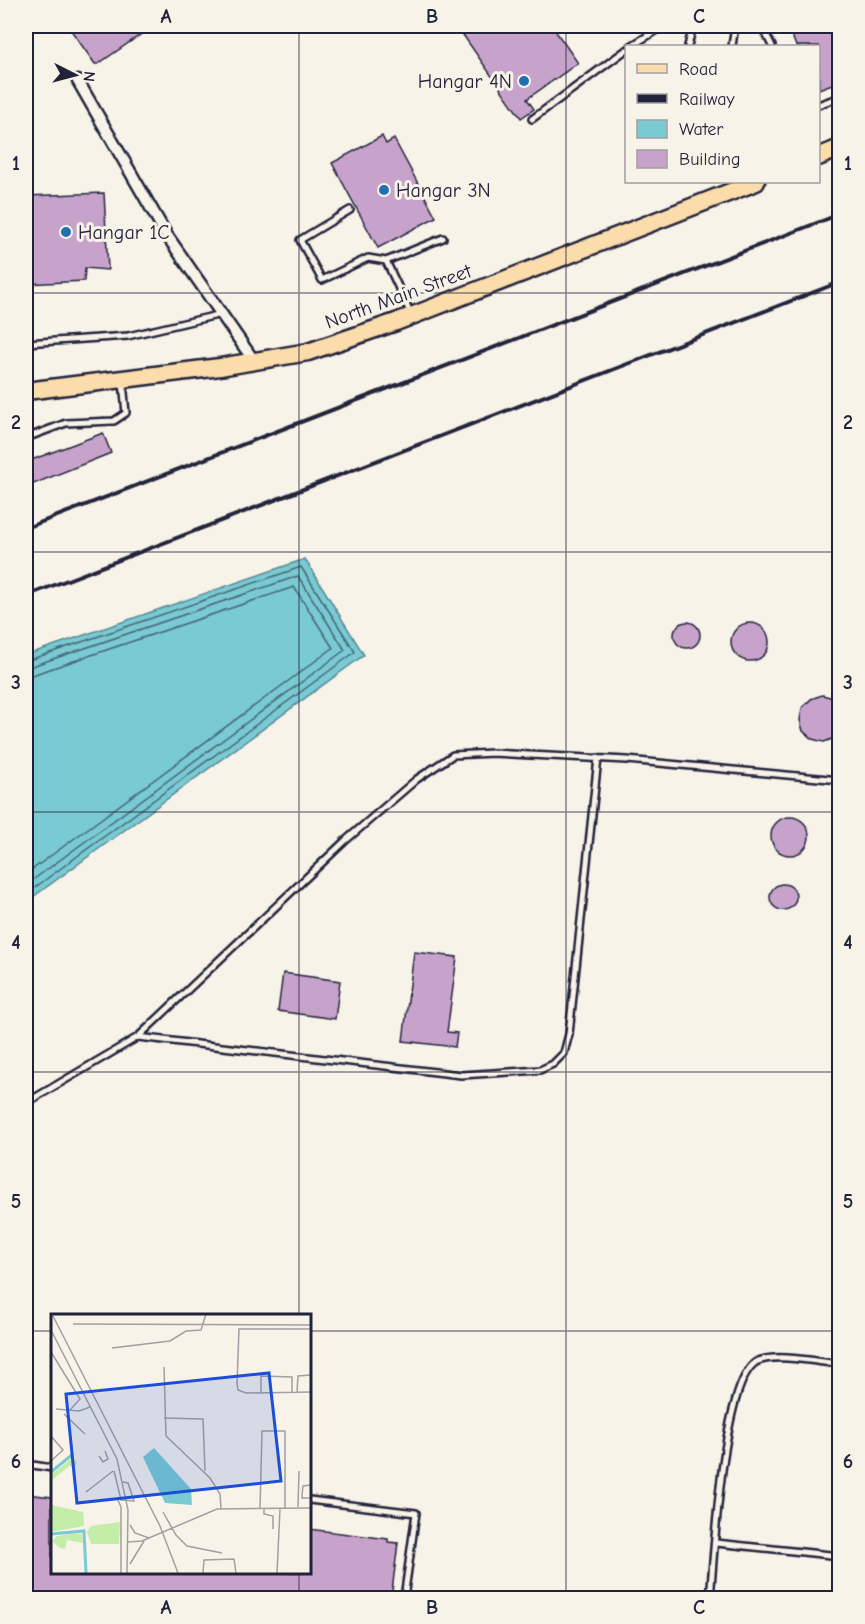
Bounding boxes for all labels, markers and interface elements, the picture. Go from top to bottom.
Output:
text: A [160,5,172,28]
text: B [426,5,438,28]
text: C [693,5,705,28]
north arrow [45,45,105,105]
legend [625,45,820,183]
text: Road [679,59,718,80]
text: N [79,70,98,83]
place label: Hangar 4N [418,70,512,93]
marker: Hangar 4N [517,74,531,88]
text: Railway [679,89,736,110]
text: Water [679,119,724,140]
text: Building [679,149,741,170]
text: 1 [12,152,20,175]
text: 1 [844,152,852,175]
place label: Hangar 3N [396,179,491,202]
marker: Hangar 3N [377,183,391,197]
place label: Hangar 1C [78,221,170,244]
marker: Hangar 1C [59,225,73,239]
street label: North Main Street [322,259,476,334]
text: 2 [11,411,21,434]
text: 2 [843,411,853,434]
text: 3 [11,671,21,694]
text: 3 [843,671,853,694]
text: 4 [11,931,21,954]
text: 4 [843,931,853,954]
text: 5 [11,1190,21,1213]
text: 5 [843,1190,853,1213]
inset map [51,1314,310,1573]
text: 6 [11,1450,21,1473]
text: 6 [843,1450,853,1473]
text: A [160,1596,172,1619]
text: B [426,1596,438,1619]
text: C [693,1596,705,1619]

